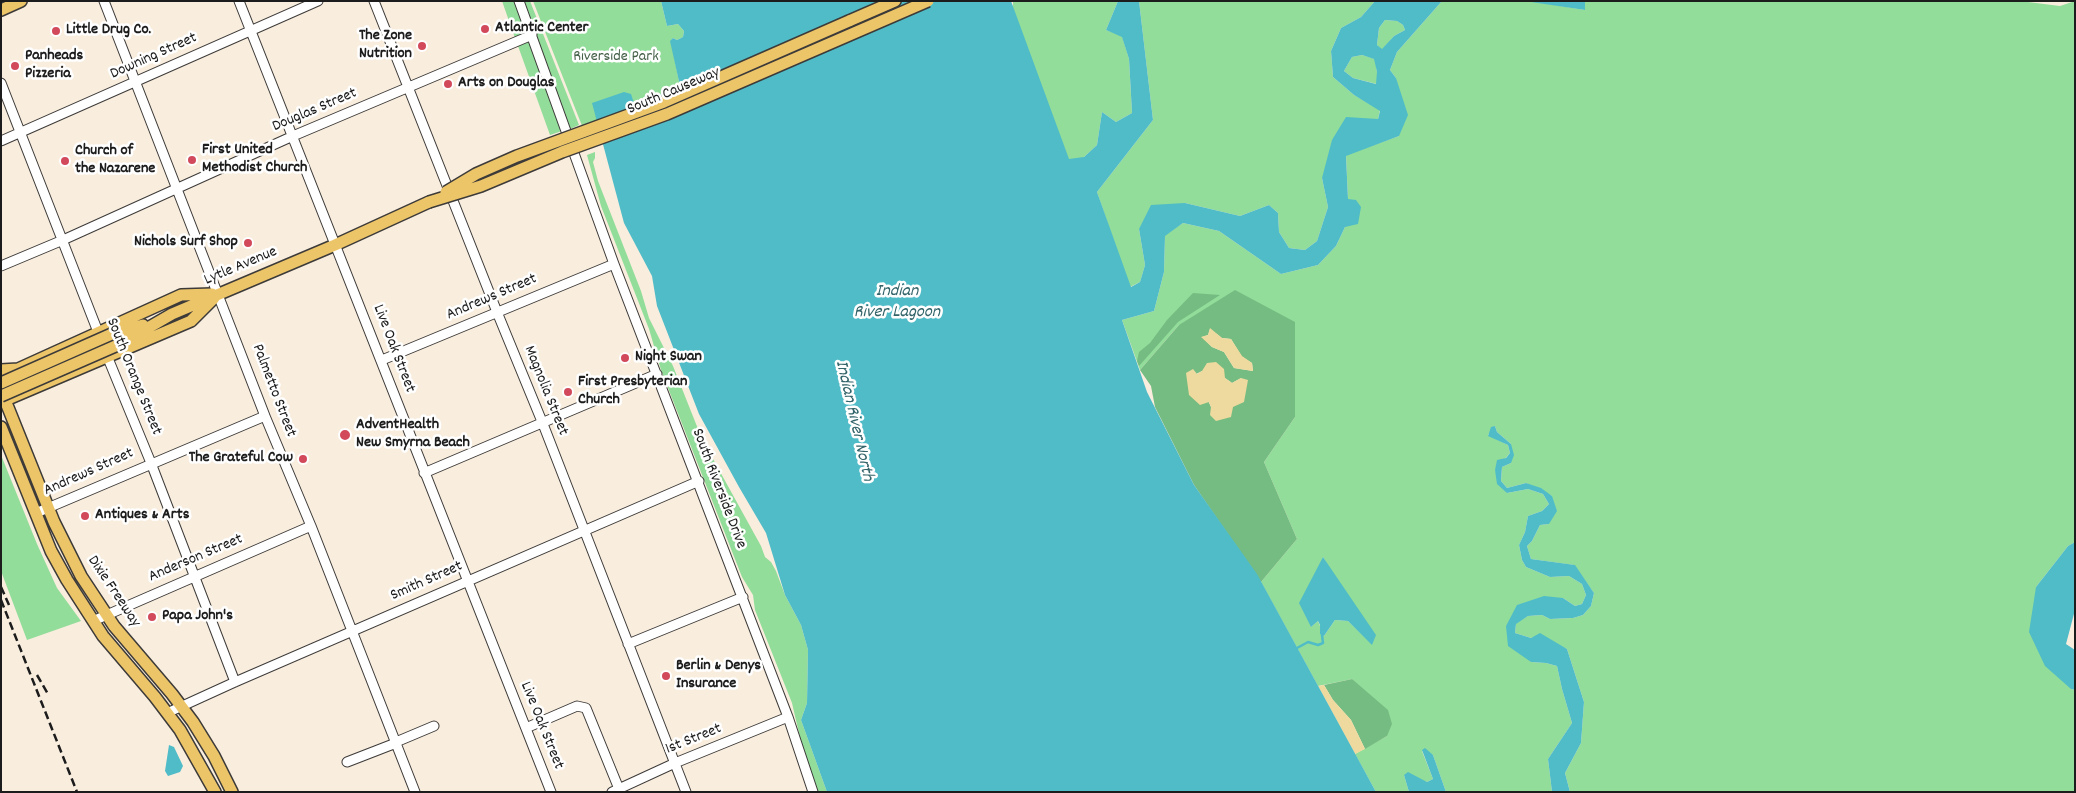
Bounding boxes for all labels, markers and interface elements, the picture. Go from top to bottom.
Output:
place label: Atlantic Center [495,19,588,39]
place label: Little Drug Co. [66,21,151,41]
marker: Atlantic Center [479,23,491,35]
marker: Little Drug Co. [50,25,62,37]
place label: The Zone Nutrition [359,27,412,65]
street label: Downing Street [108,29,200,85]
marker: The Zone Nutrition [416,40,428,52]
place label: Panheads Pizzeria [25,47,83,85]
park label: Riverside Park [573,48,659,68]
marker: Panheads Pizzeria [9,60,21,72]
street label: South Causeway [625,64,723,120]
place label: Arts on Douglas [458,74,554,94]
marker: Arts on Douglas [442,78,454,90]
street label: Douglas Street [270,85,360,137]
place label: First United Methodist Church [202,141,307,179]
place label: Church of the Nazarene [75,142,155,180]
marker: First United Methodist Church [186,154,198,166]
marker: Church of the Nazarene [59,155,71,167]
place label: Nichols Surf Shop [134,233,238,253]
marker: Nichols Surf Shop [242,237,254,249]
street label: Lytle Avenue [202,243,280,291]
street label: Andrews Street [444,270,540,326]
water label: Indian River Lagoon [854,282,940,324]
street label: Live Oak Street [367,302,419,396]
street label: South Orange Street [101,316,165,438]
street label: Palmetto Street [246,342,300,440]
street label: Magnolia Street [518,343,572,439]
place label: Night Swan [635,348,702,368]
marker: Night Swan [619,352,631,364]
water label: Indian River North [829,359,877,483]
place label: First Presbyterian Church [578,373,687,411]
marker: First Presbyterian Church [562,386,574,398]
place label: AdventHealth New Smyrna Beach [356,416,470,454]
street label: South Riverside Drive [686,426,750,552]
marker: AdventHealth New Smyrna Beach [338,428,352,442]
street label: Andrews Street [41,445,137,501]
place label: The Grateful Cow [189,449,293,469]
marker: The Grateful Cow [297,453,309,465]
place label: Antiques & Arts [95,506,189,526]
marker: Antiques & Arts [79,510,91,522]
street label: Anderson Street [146,531,246,587]
street label: Dixie Freeway [82,553,144,631]
street label: Smith Street [388,558,466,606]
place label: Papa John's [162,607,233,627]
marker: Papa John's [146,611,158,623]
place label: Berlin & Denys Insurance [676,657,761,695]
marker: Berlin & Denys Insurance [660,670,672,682]
street label: Live Oak Street [515,679,567,773]
street label: 1st Street [663,720,725,760]

